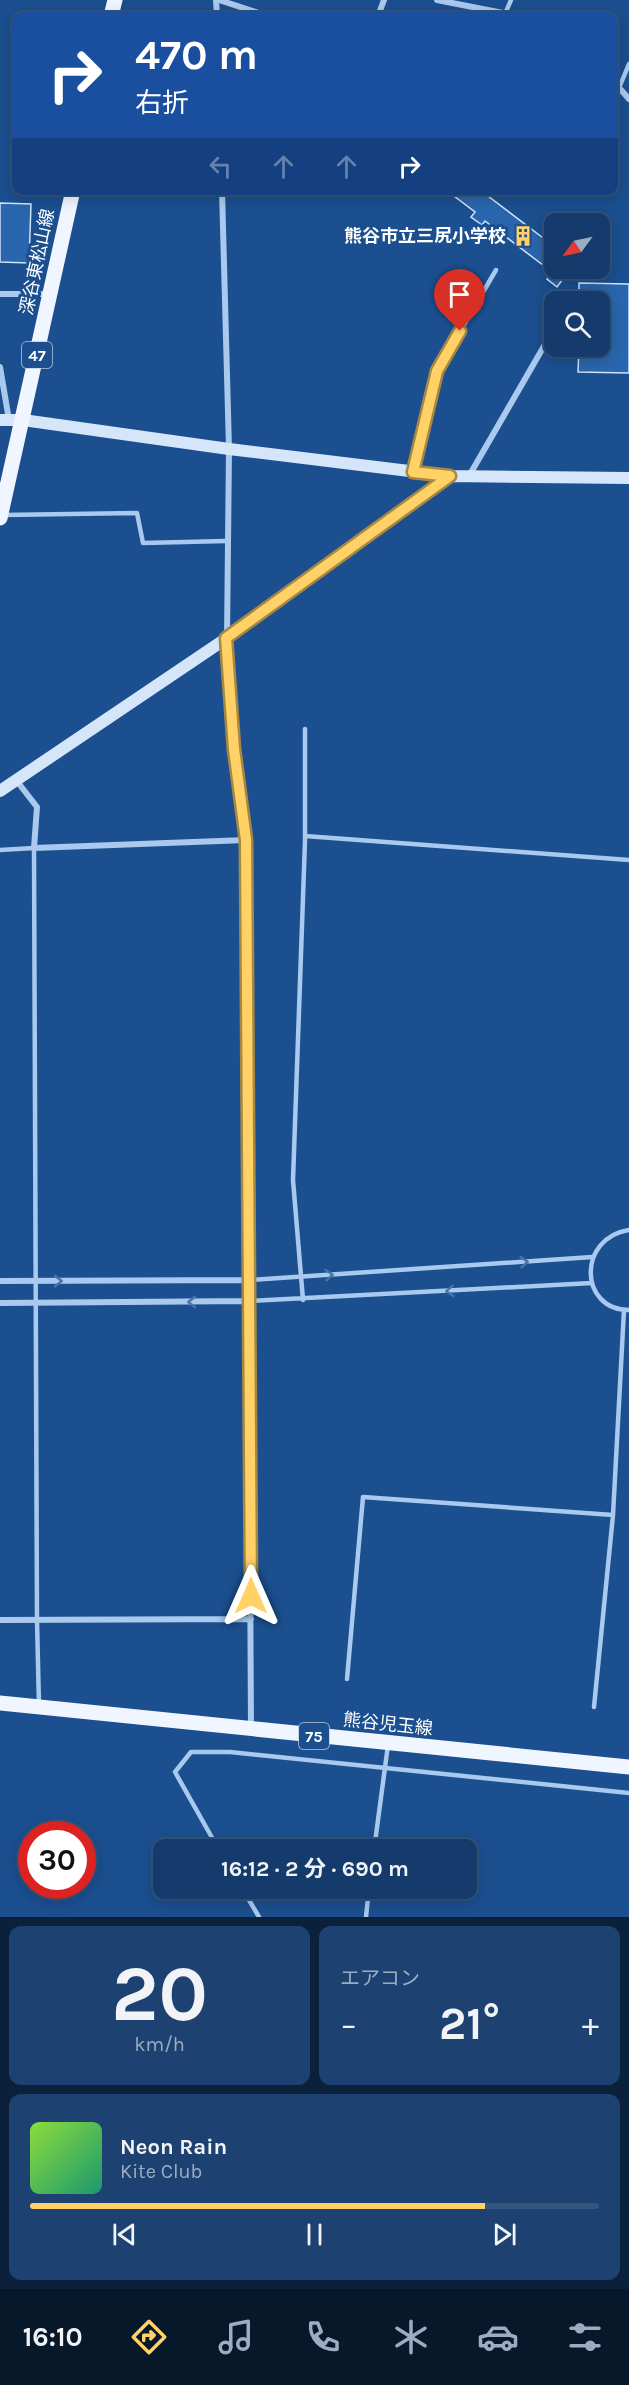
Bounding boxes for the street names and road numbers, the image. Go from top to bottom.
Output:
street label: 深谷東松山線 [15,207,59,317]
road number: 47 [22,342,52,368]
street label: 熊谷児玉線 [342,1708,434,1740]
road number: 75 [299,1723,329,1749]

